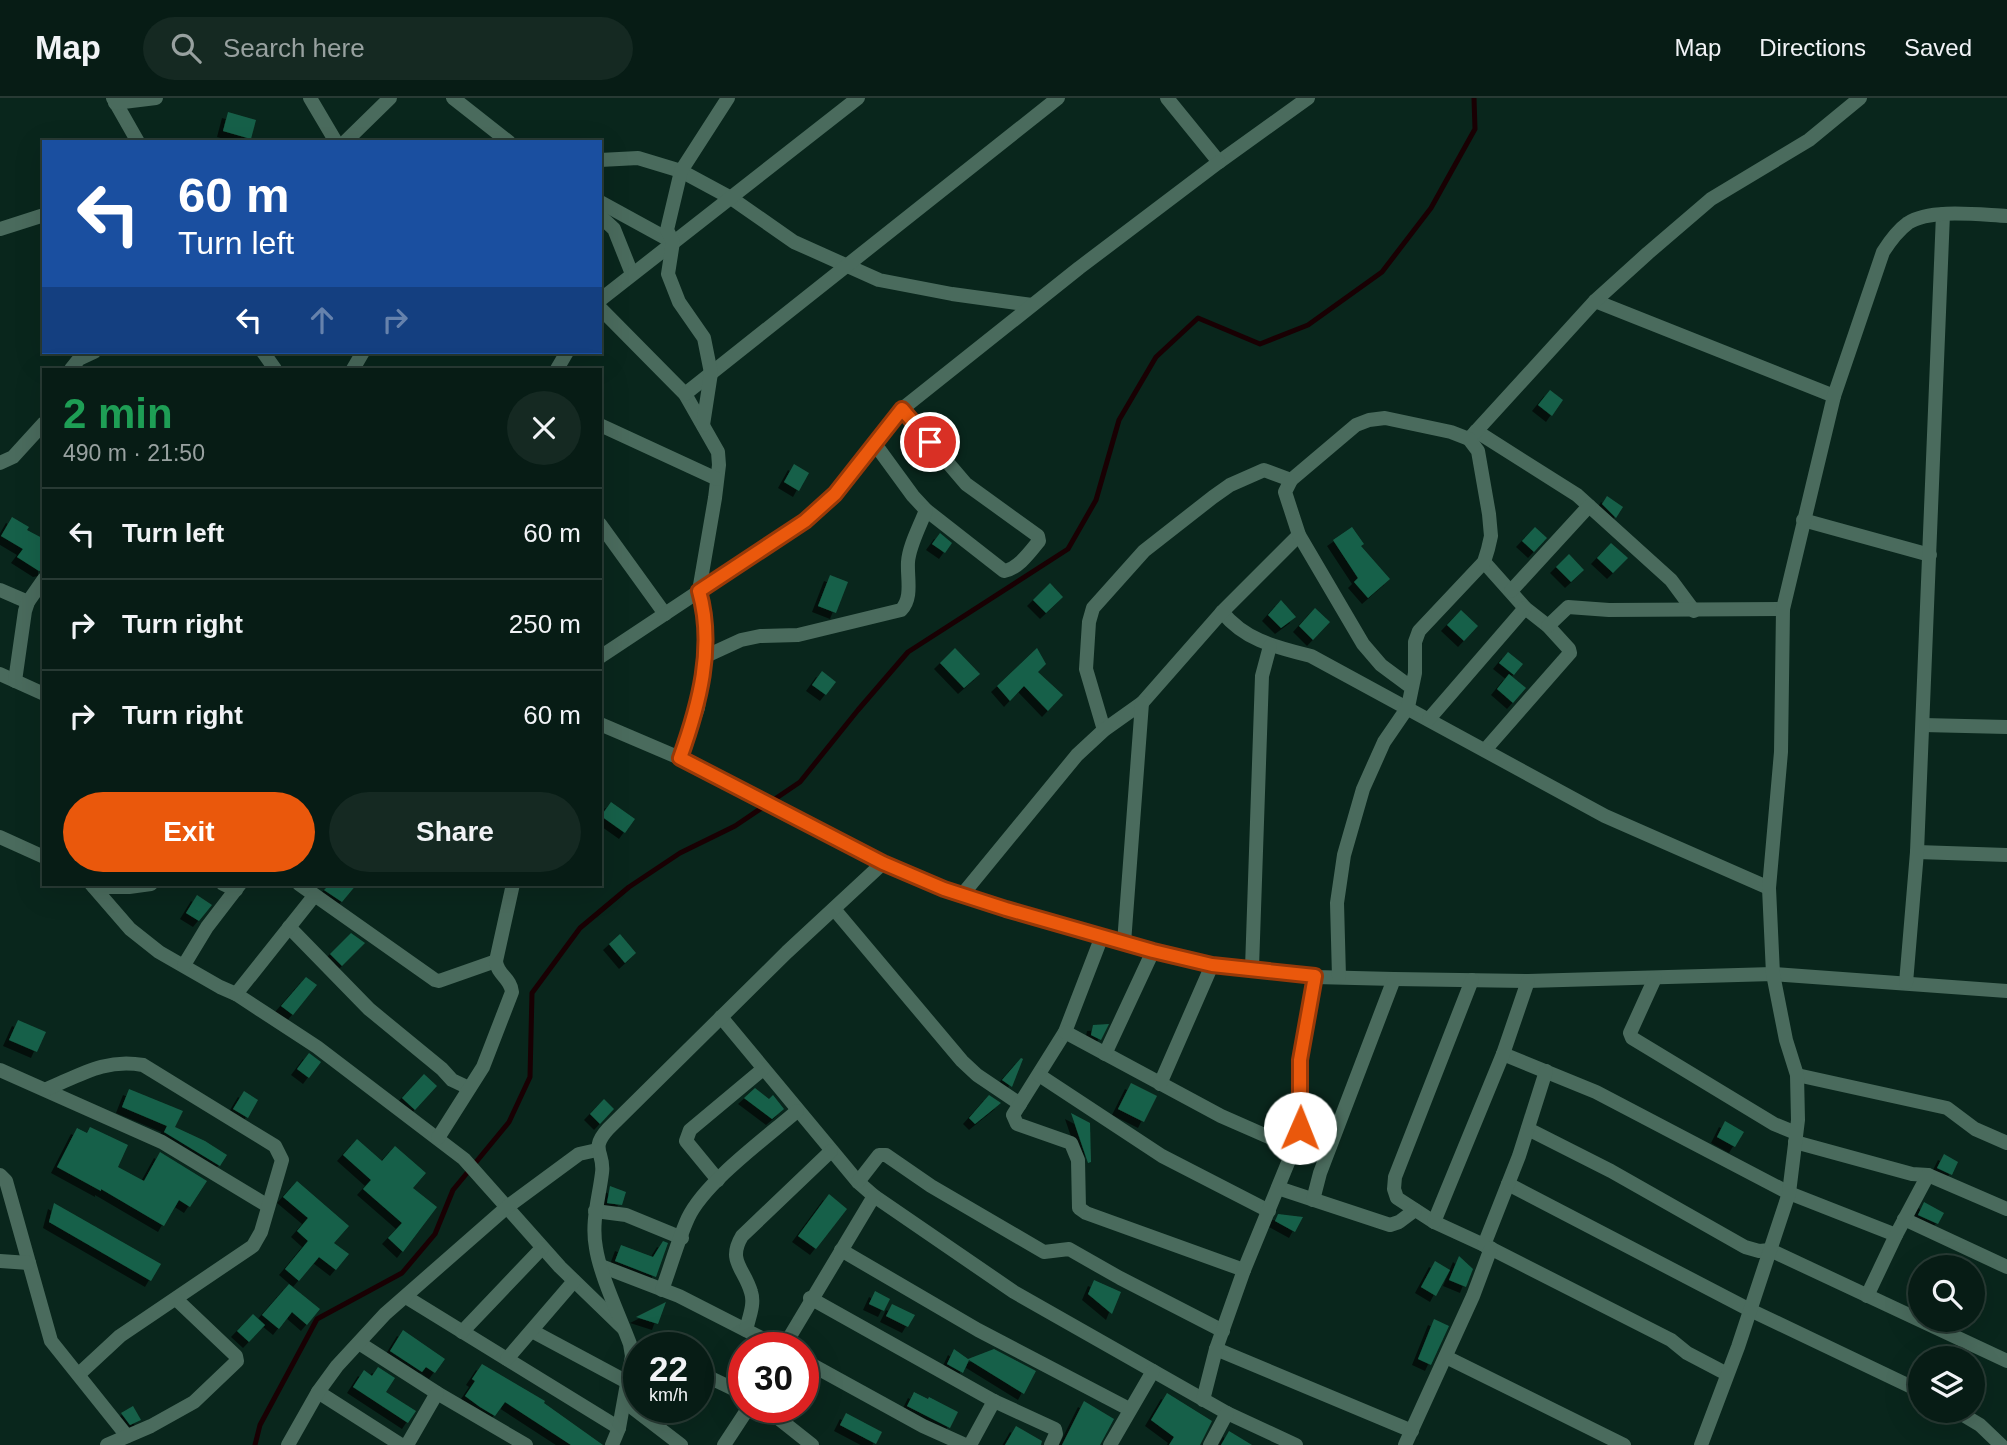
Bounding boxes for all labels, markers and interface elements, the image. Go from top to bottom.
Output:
search box [143,17,633,80]
text: Map [35,29,101,66]
icon: search [167,29,205,67]
text: Search here [223,33,365,63]
text: Map [1675,34,1721,61]
text: Directions [1759,34,1866,61]
text: Saved [1904,34,1972,61]
icon: left [63,168,154,259]
text: 60 m [178,168,290,222]
text: Turn left [178,225,294,261]
icon: left [230,301,268,339]
icon: ahead [303,301,341,339]
icon: right [376,301,414,339]
text: 2 min [63,390,173,437]
button: close [507,391,581,465]
pin [900,412,960,472]
icon: arrive [911,423,949,461]
text: 490 m · 21:50 [63,440,205,466]
icon: left [63,515,101,553]
text: Turn left [122,518,224,548]
text: 60 m [523,518,581,548]
icon: right [63,606,101,644]
text: Turn right [122,609,243,639]
text: 250 m [509,609,581,639]
icon: right [63,697,101,735]
text: Turn right [122,700,243,730]
text: 60 m [523,700,581,730]
button: Exit [63,792,315,872]
button: Share [329,792,581,872]
position arrow [1263,1091,1337,1165]
map controls [1908,1255,1985,1423]
button: search [1908,1255,1985,1332]
speed limit sign: 30 [728,1332,819,1423]
button: layers [1908,1346,1985,1423]
text: 22 [649,1349,688,1388]
text: km/h [649,1385,688,1405]

